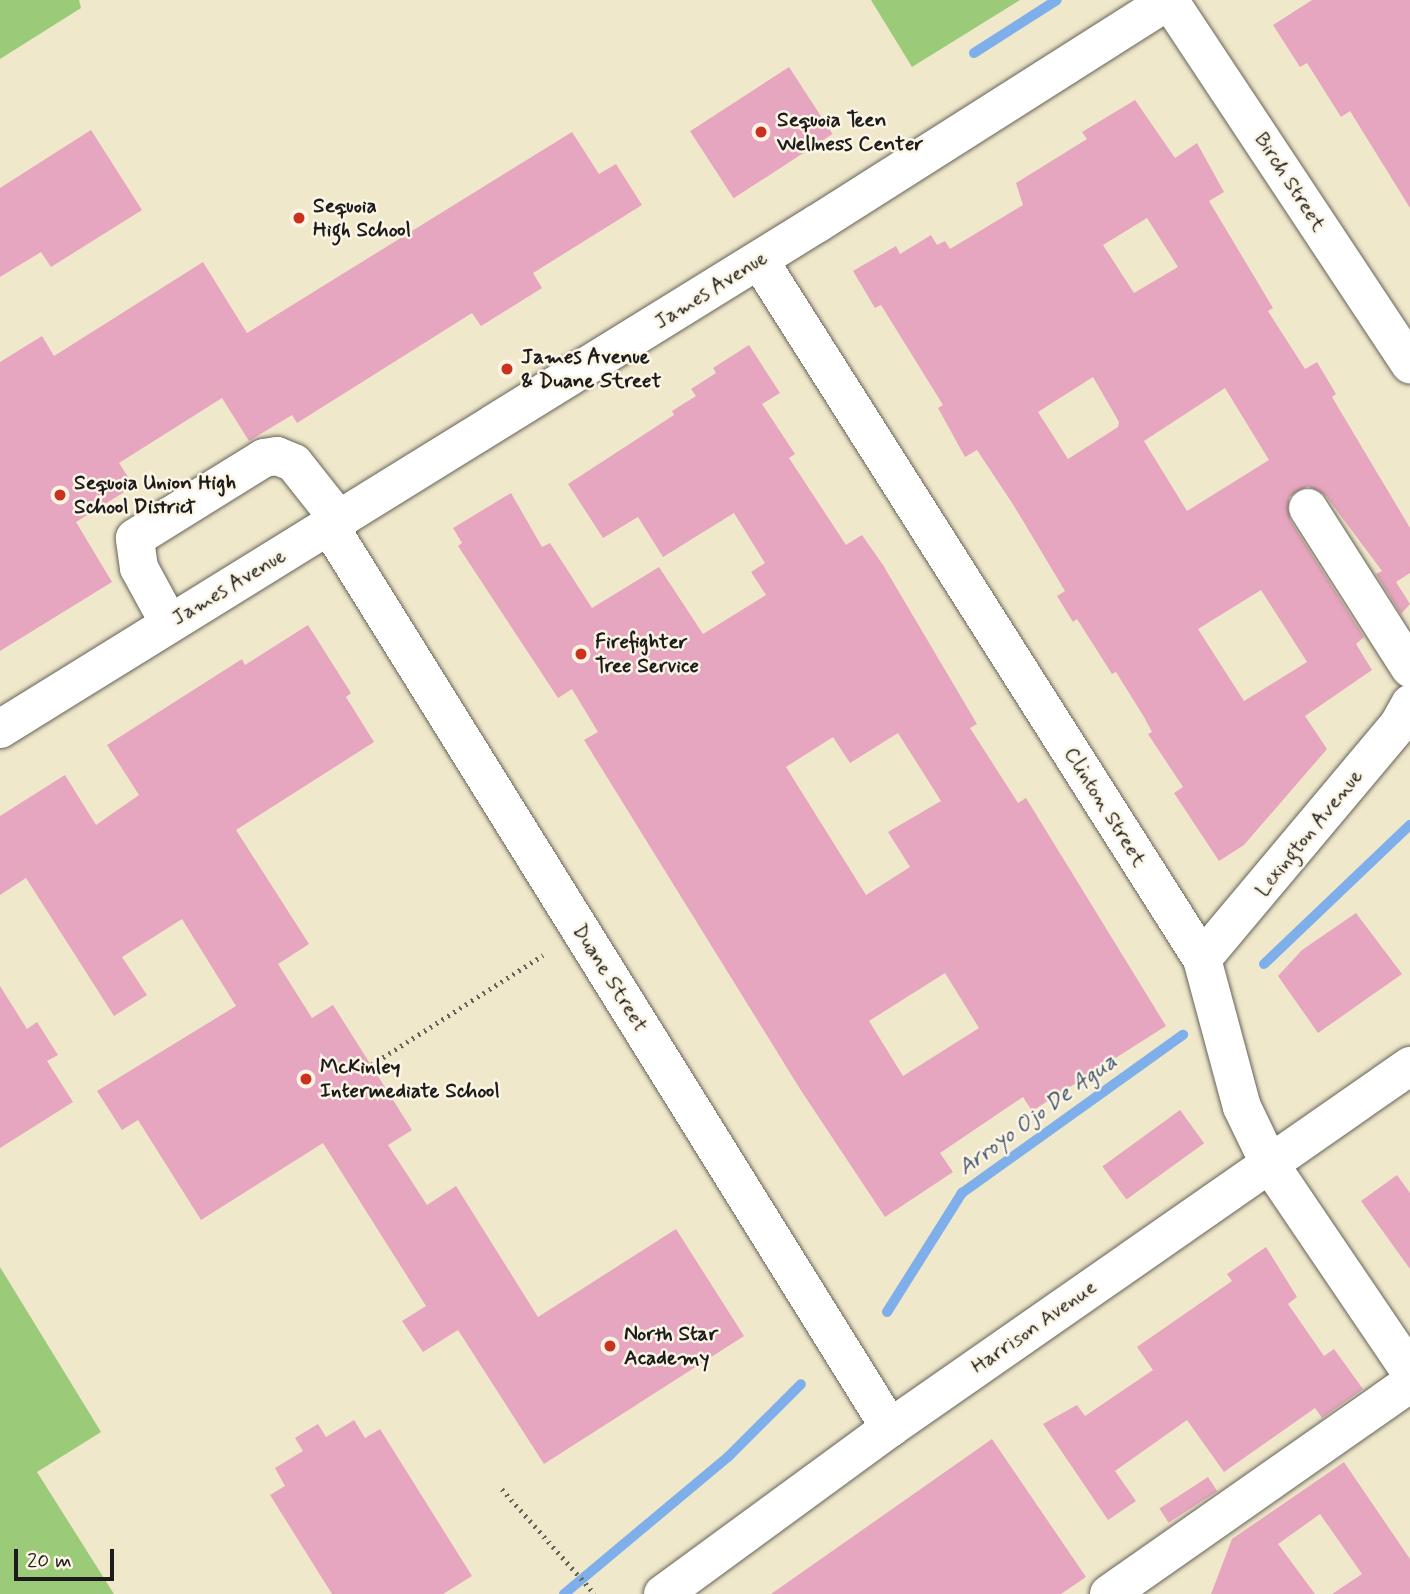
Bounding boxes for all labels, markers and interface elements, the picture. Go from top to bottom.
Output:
place label: Sequoia Teen Wellness Center [777,107,923,157]
marker: Sequoia Teen Wellness Center [751,122,771,142]
street label: Birch Street [1249,128,1331,236]
place label: Sequoia High School [313,193,411,243]
marker: Sequoia High School [291,210,307,226]
street label: James Avenue [648,244,774,336]
place label: James Avenue & Duane Street [521,344,660,394]
marker: James Avenue & Duane Street [499,361,515,377]
place label: Sequoia Union High School District [74,470,236,520]
marker: Sequoia Union High School District [52,487,68,503]
street label: James Avenue [166,542,292,632]
place label: Firefighter Tree Service [595,629,700,679]
marker: Firefighter Tree Service [573,646,589,662]
street label: Clinton Street [1058,743,1152,871]
street label: Lexington Avenue [1251,765,1367,901]
street label: Duane Street [567,920,653,1036]
water label: Arroyo Ojo De Agua [954,1049,1122,1181]
place label: McKinley Intermediate School [320,1054,500,1104]
marker: McKinley Intermediate School [298,1071,314,1087]
street label: Harrison Avenue [966,1274,1102,1380]
place label: North Star Academy [624,1321,718,1371]
marker: North Star Academy [602,1338,618,1354]
scale bar [18,1534,117,1578]
text: 20 m [27,1547,72,1575]

